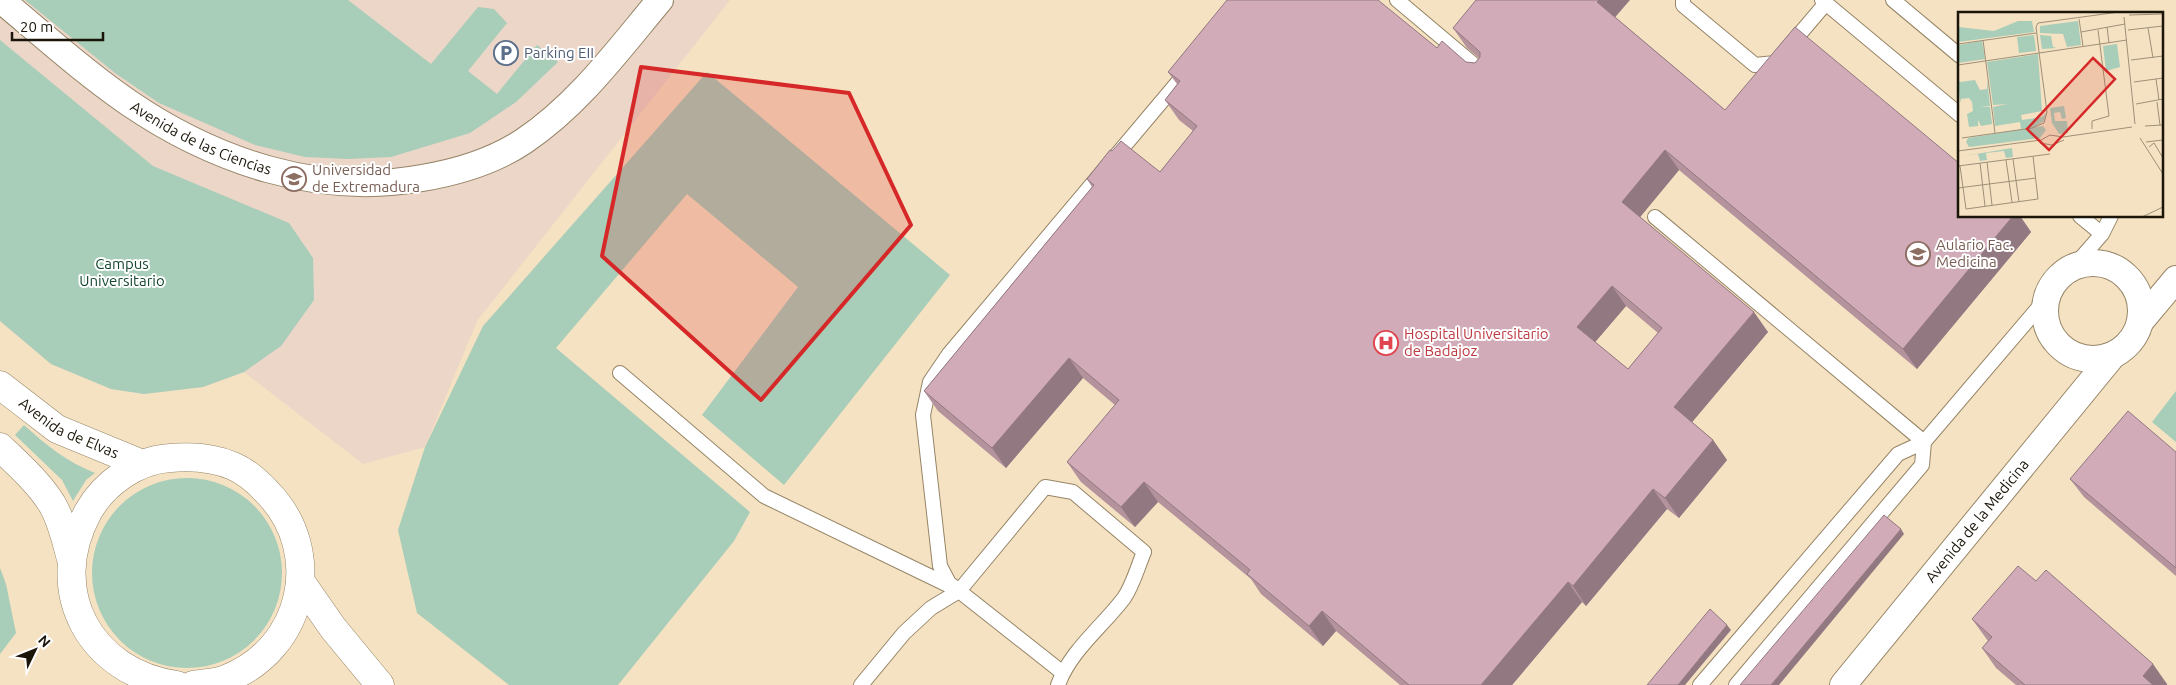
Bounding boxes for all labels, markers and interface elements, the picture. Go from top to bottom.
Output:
scale bar [12,10,104,42]
inset map [1958,12,2164,218]
text: 20 m [20,18,53,35]
parking icon: Parking EII [493,40,519,66]
place label: Parking EII [524,44,594,61]
street label: Avenida de las Ciencias [128,98,273,178]
place label: Universidad de Extremadura [312,161,420,195]
school or university icon: Universidad de Extremadura [281,166,307,192]
place label: Aulario Fac. Medicina [1936,236,2013,270]
school or university icon: Aulario Fac. Medicina [1905,241,1931,267]
park label: Campus Universitario [79,255,165,289]
place label: Hospital Universitario de Badajoz [1404,325,1549,359]
hospital icon: Hospital Universitario de Badajoz [1373,330,1399,356]
street label: Avenida de Elvas [16,394,121,461]
street label: Avenida de la Medicina [1922,456,2032,585]
north arrow [10,625,60,675]
text: N [35,632,54,650]

